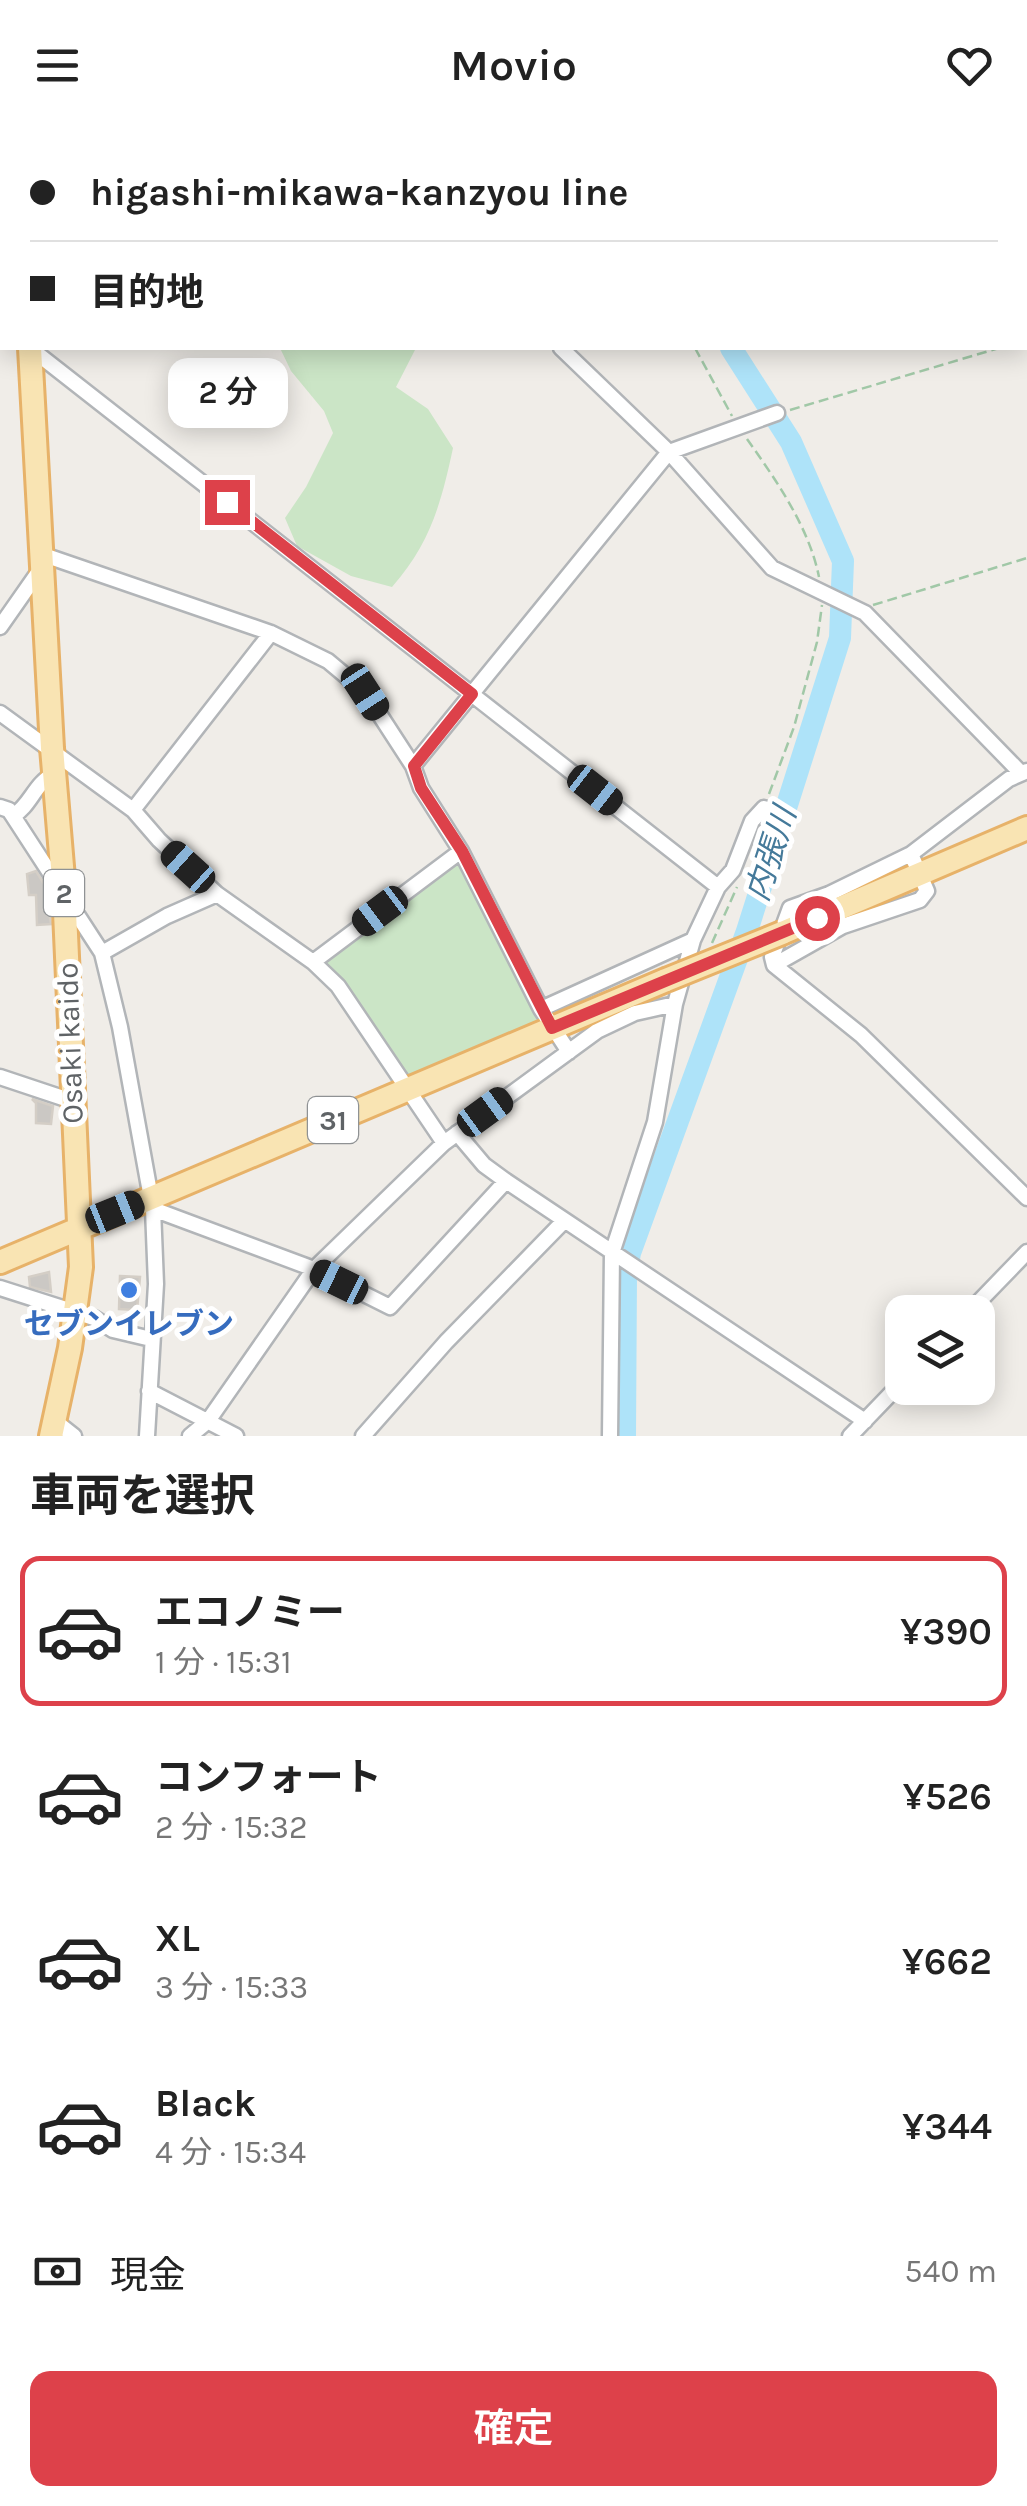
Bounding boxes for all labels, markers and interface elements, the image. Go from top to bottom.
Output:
icon: menu [30,38,85,93]
icon: heart [942,38,997,93]
text: Movio [450,39,577,91]
text: higashi-mikawa-kanzyou line [90,170,628,215]
text: 目的地 [90,270,204,315]
callout: 2 分 [167,357,287,427]
text: 2 分 [198,374,258,411]
route end [205,480,250,525]
car [336,659,394,725]
car [562,760,628,820]
water label: 内張川 [739,800,804,905]
car [156,836,220,898]
road number: 2 [44,870,84,916]
car [347,881,413,941]
route start [795,896,840,941]
street label: Osaki kaido [49,962,91,1124]
car [452,1082,518,1142]
road number: 31 [308,1097,358,1143]
car [82,1187,148,1237]
car [305,1255,373,1309]
marker: セブンイレブン [118,1279,140,1301]
map controls [885,1295,995,1405]
button: layers [885,1295,995,1405]
place label: セブンイレブン [24,1306,234,1342]
text: 車両を選択 [30,1470,255,1522]
icon: car [35,1586,125,1676]
text: エコノミー [155,1590,345,1635]
text: ¥390 [900,1609,992,1654]
text: 1 分 · 15:31 [155,1644,292,1681]
icon: car [35,1751,125,1841]
text: コンフォート [155,1755,382,1800]
text: ¥526 [903,1774,992,1819]
text: 2 分 · 15:32 [155,1809,308,1846]
icon: car [35,1916,125,2006]
text: XL [155,1916,200,1961]
text: ¥662 [902,1939,992,1984]
text: 3 分 · 15:33 [155,1969,308,2006]
icon: car [35,2081,125,2171]
text: Black [155,2081,256,2126]
text: ¥344 [902,2104,992,2149]
text: 4 分 · 15:34 [155,2134,306,2171]
icon: cash [30,2244,85,2299]
text: 現金 [110,2253,186,2298]
text: 540 m [905,2253,997,2290]
button: 確定 [30,2371,997,2486]

